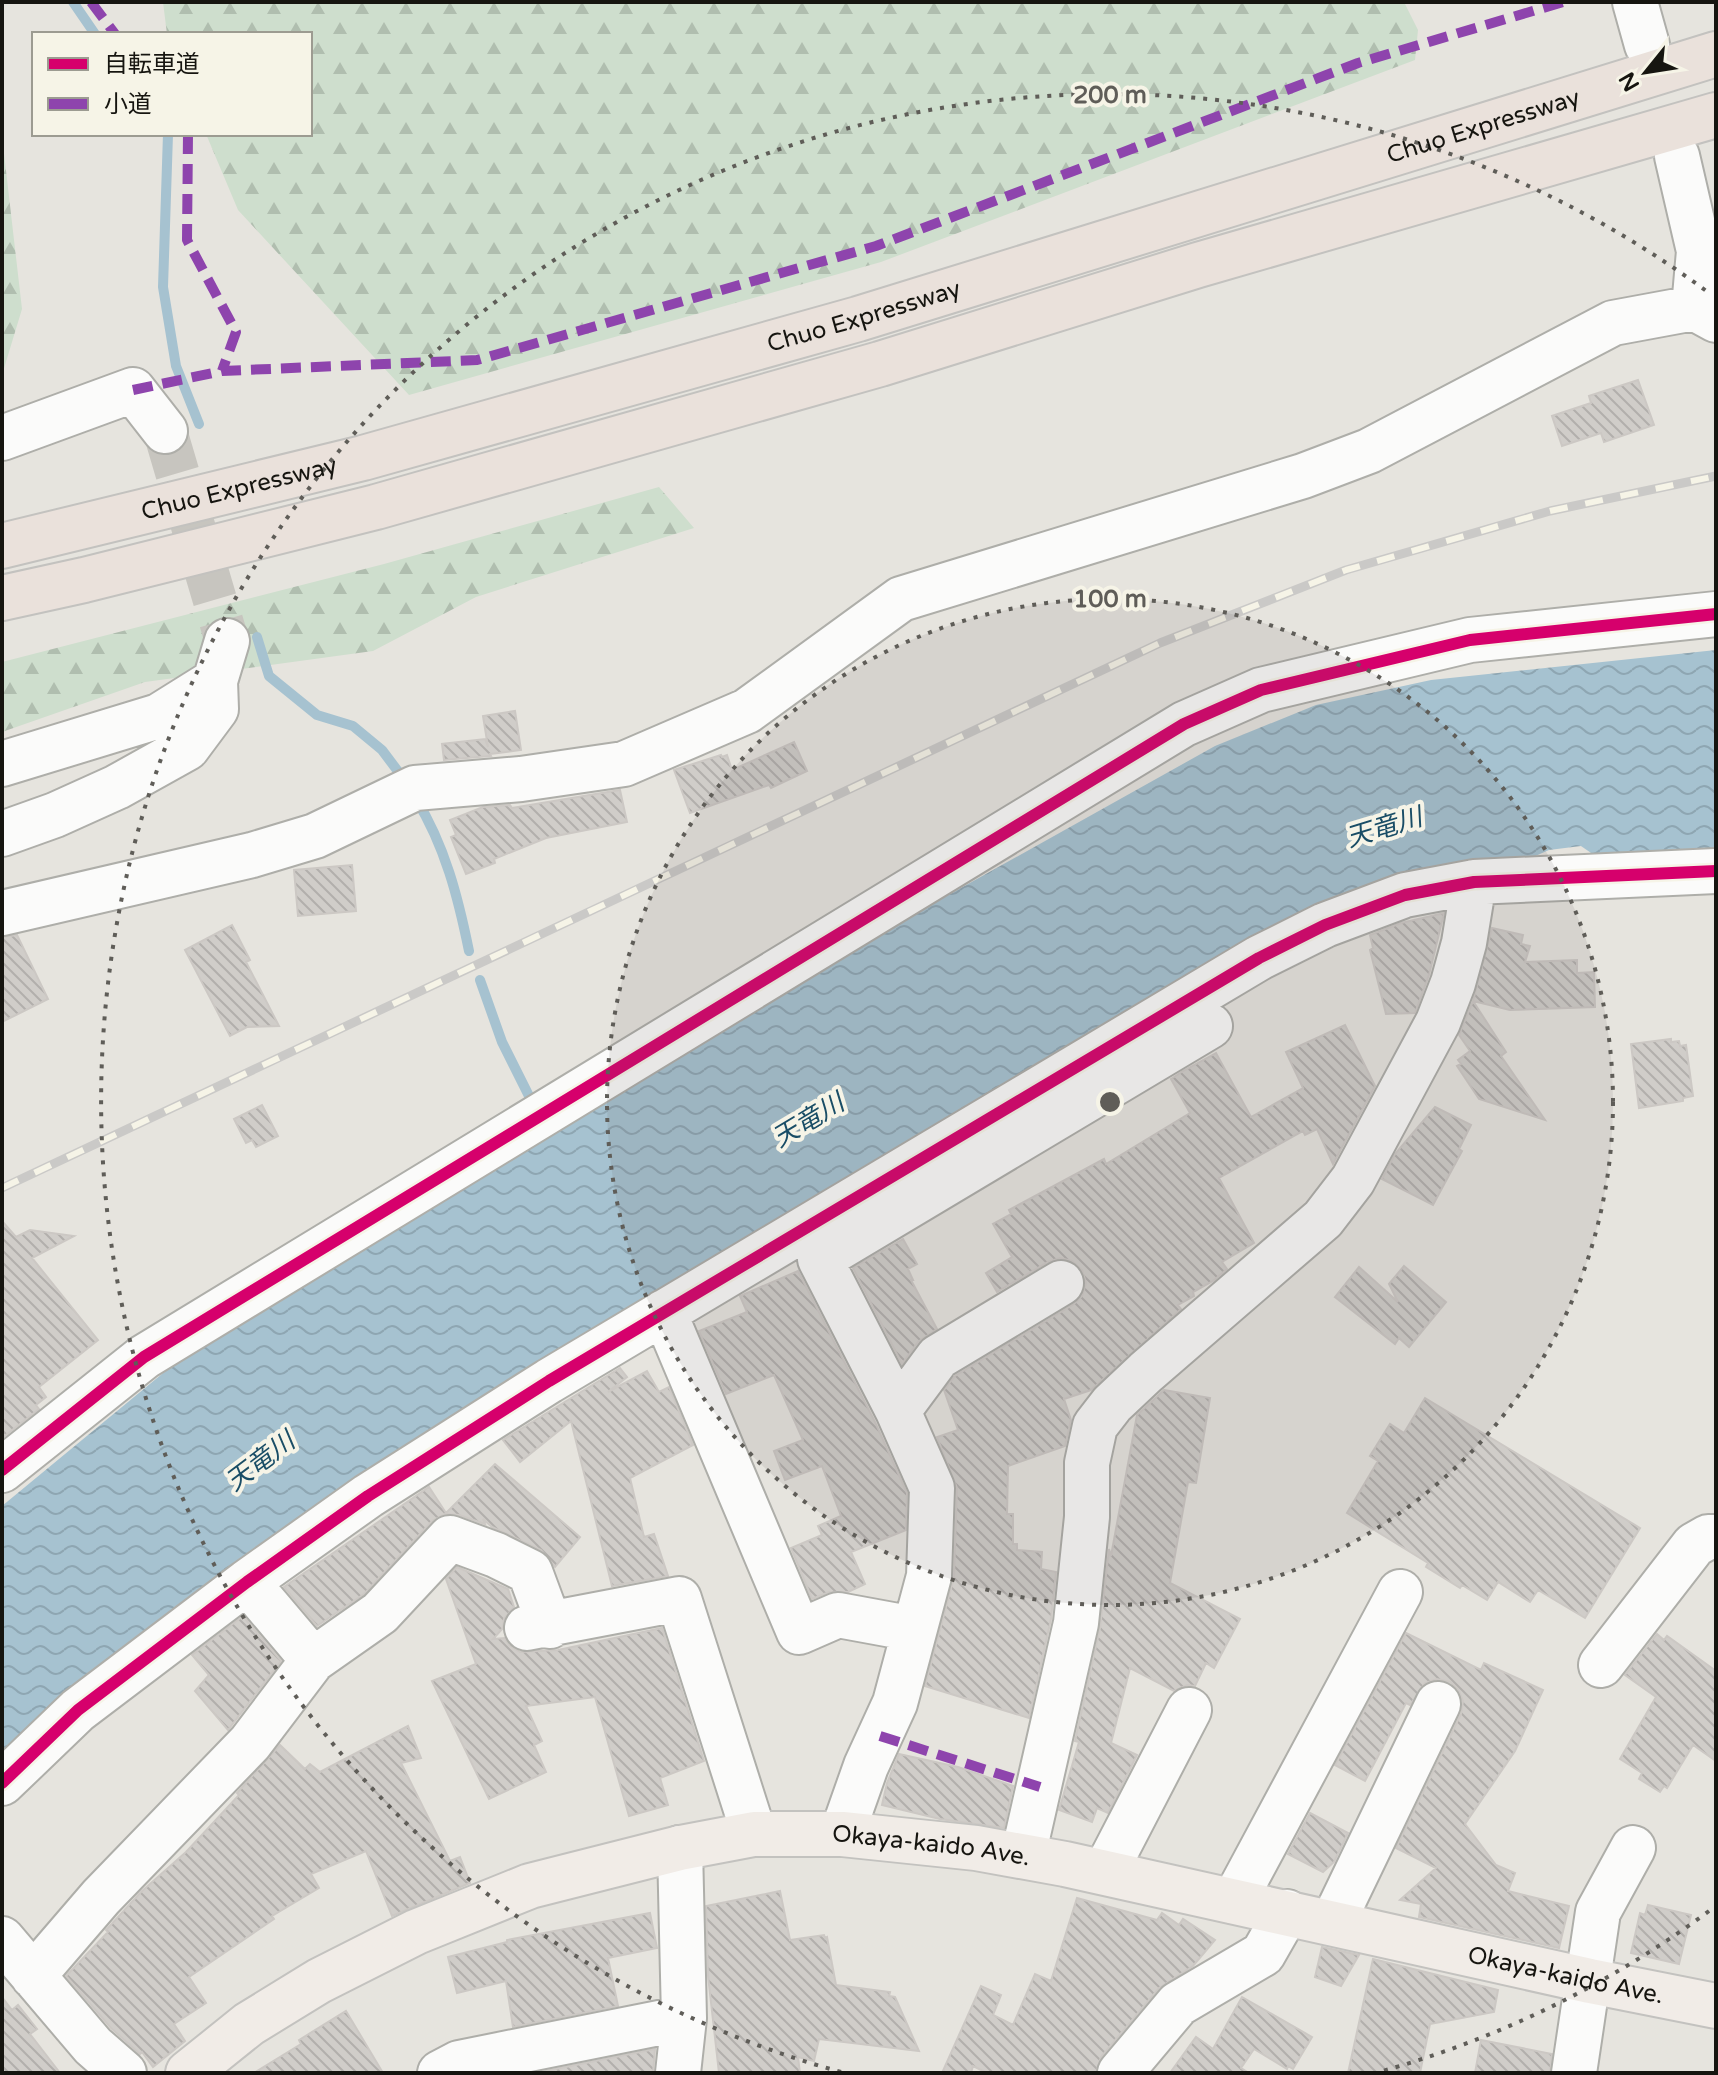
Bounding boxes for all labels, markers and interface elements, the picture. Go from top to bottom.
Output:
legend [32,32,312,136]
north arrow [1606,32,1686,112]
text: 自転車道 [104,50,200,79]
text: N [1614,67,1645,96]
text: 200 m [1073,81,1147,110]
street label: Chuo Expressway [1383,83,1584,170]
text: 小道 [104,90,152,119]
street label: Chuo Expressway [764,274,964,359]
street label: Chuo Expressway [138,451,340,527]
text: 100 m [1073,585,1147,614]
water label: 天竜川 [1342,800,1429,854]
water label: 天竜川 [767,1086,852,1154]
centre of rings [1096,1088,1124,1116]
water label: 天竜川 [220,1424,303,1497]
street label: Okaya-kaido Ave. [832,1820,1032,1872]
street label: Okaya-kaido Ave. [1465,1940,1666,2010]

